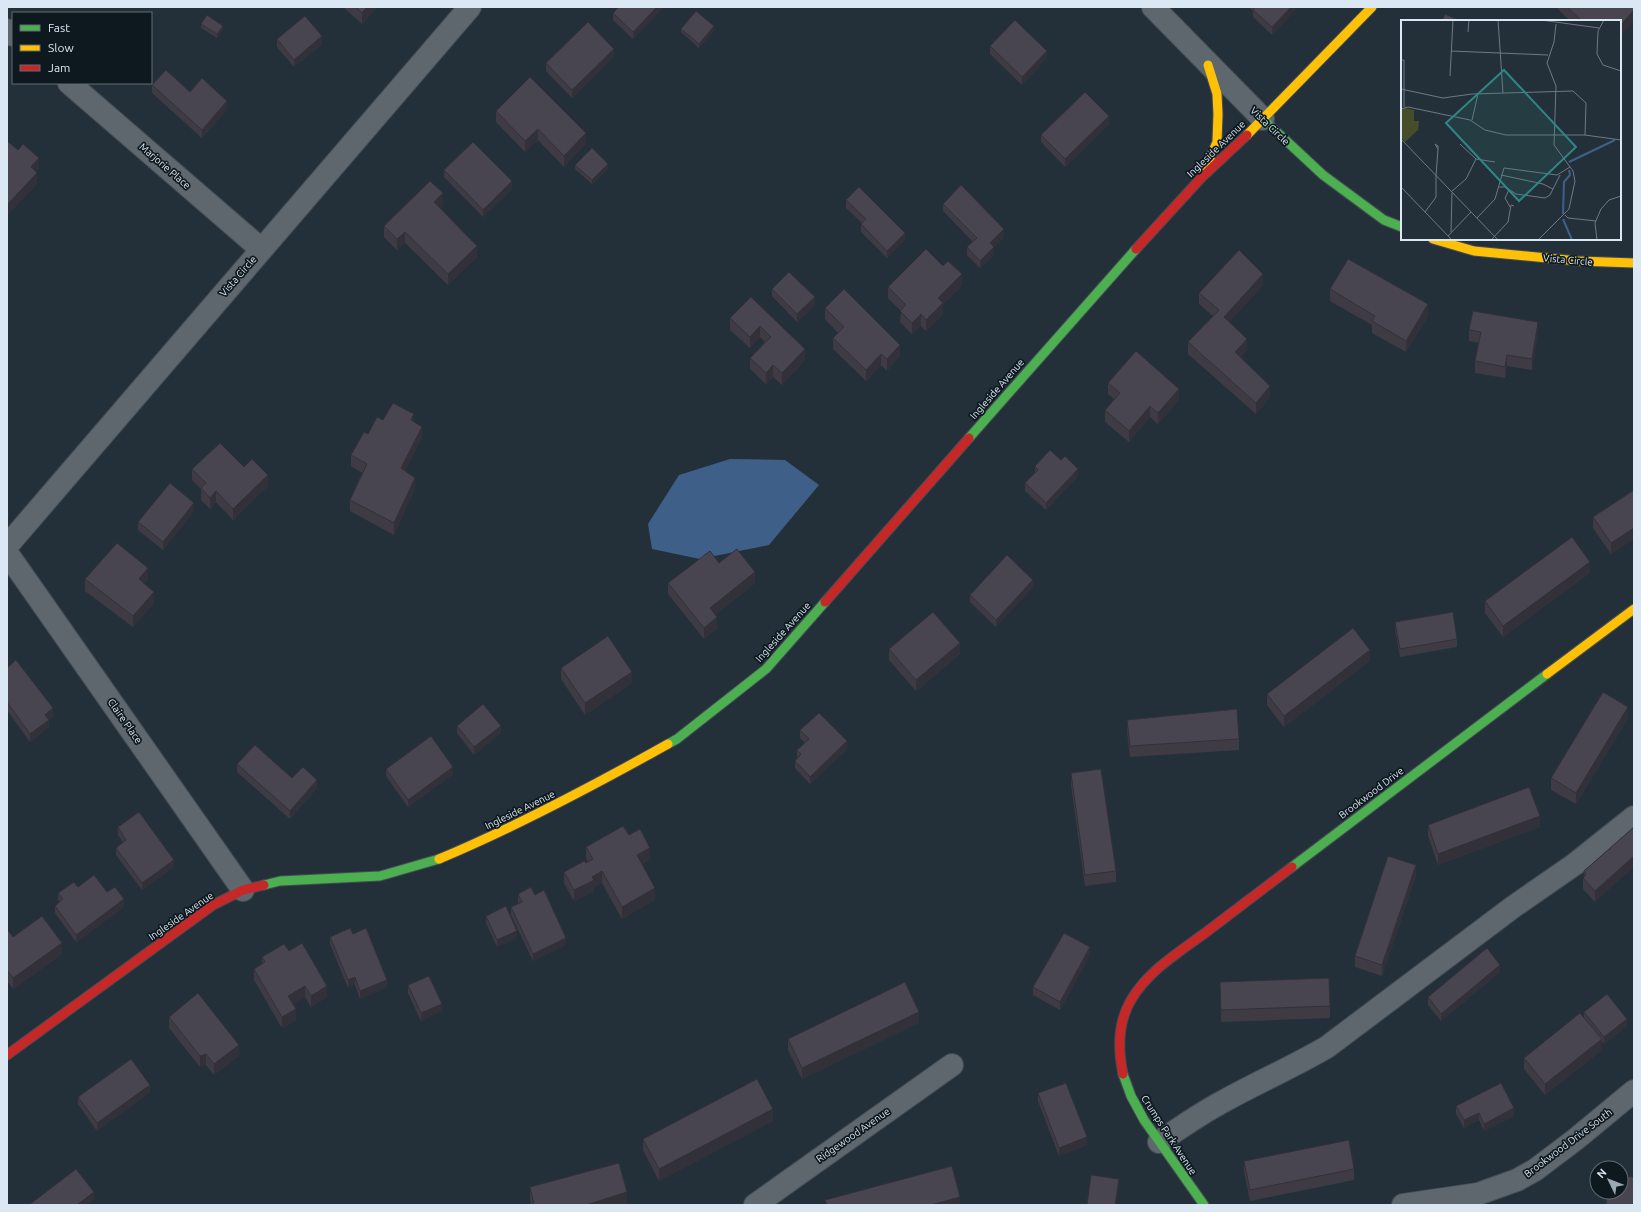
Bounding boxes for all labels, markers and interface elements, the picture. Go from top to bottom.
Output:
legend [12,12,152,84]
inset map [1401,20,1621,240]
text: Fast [48,21,70,34]
text: Slow [48,41,74,54]
text: Jam [48,61,70,74]
street label: Vista Circle [1248,105,1292,147]
street label: Ingleside Avenue [1185,119,1247,179]
street label: Marjorie Place [137,141,193,191]
street label: Vista Circle [1543,252,1593,268]
street label: Vista Circle [217,254,259,298]
street label: Ingleside Avenue [968,357,1026,421]
street label: Ingleside Avenue [753,600,813,664]
street label: Claire Place [106,697,144,745]
street label: Brookwood Drive [1336,765,1406,821]
street label: Ingleside Avenue [483,788,557,832]
street label: Ingleside Avenue [147,890,215,942]
street label: Crumps Park Avenue [1139,1093,1199,1177]
street label: Ridgewood Avenue [814,1106,892,1164]
street label: Brookwood Drive South [1522,1106,1614,1180]
north arrow [1589,1160,1629,1200]
text: N [1594,1166,1609,1180]

